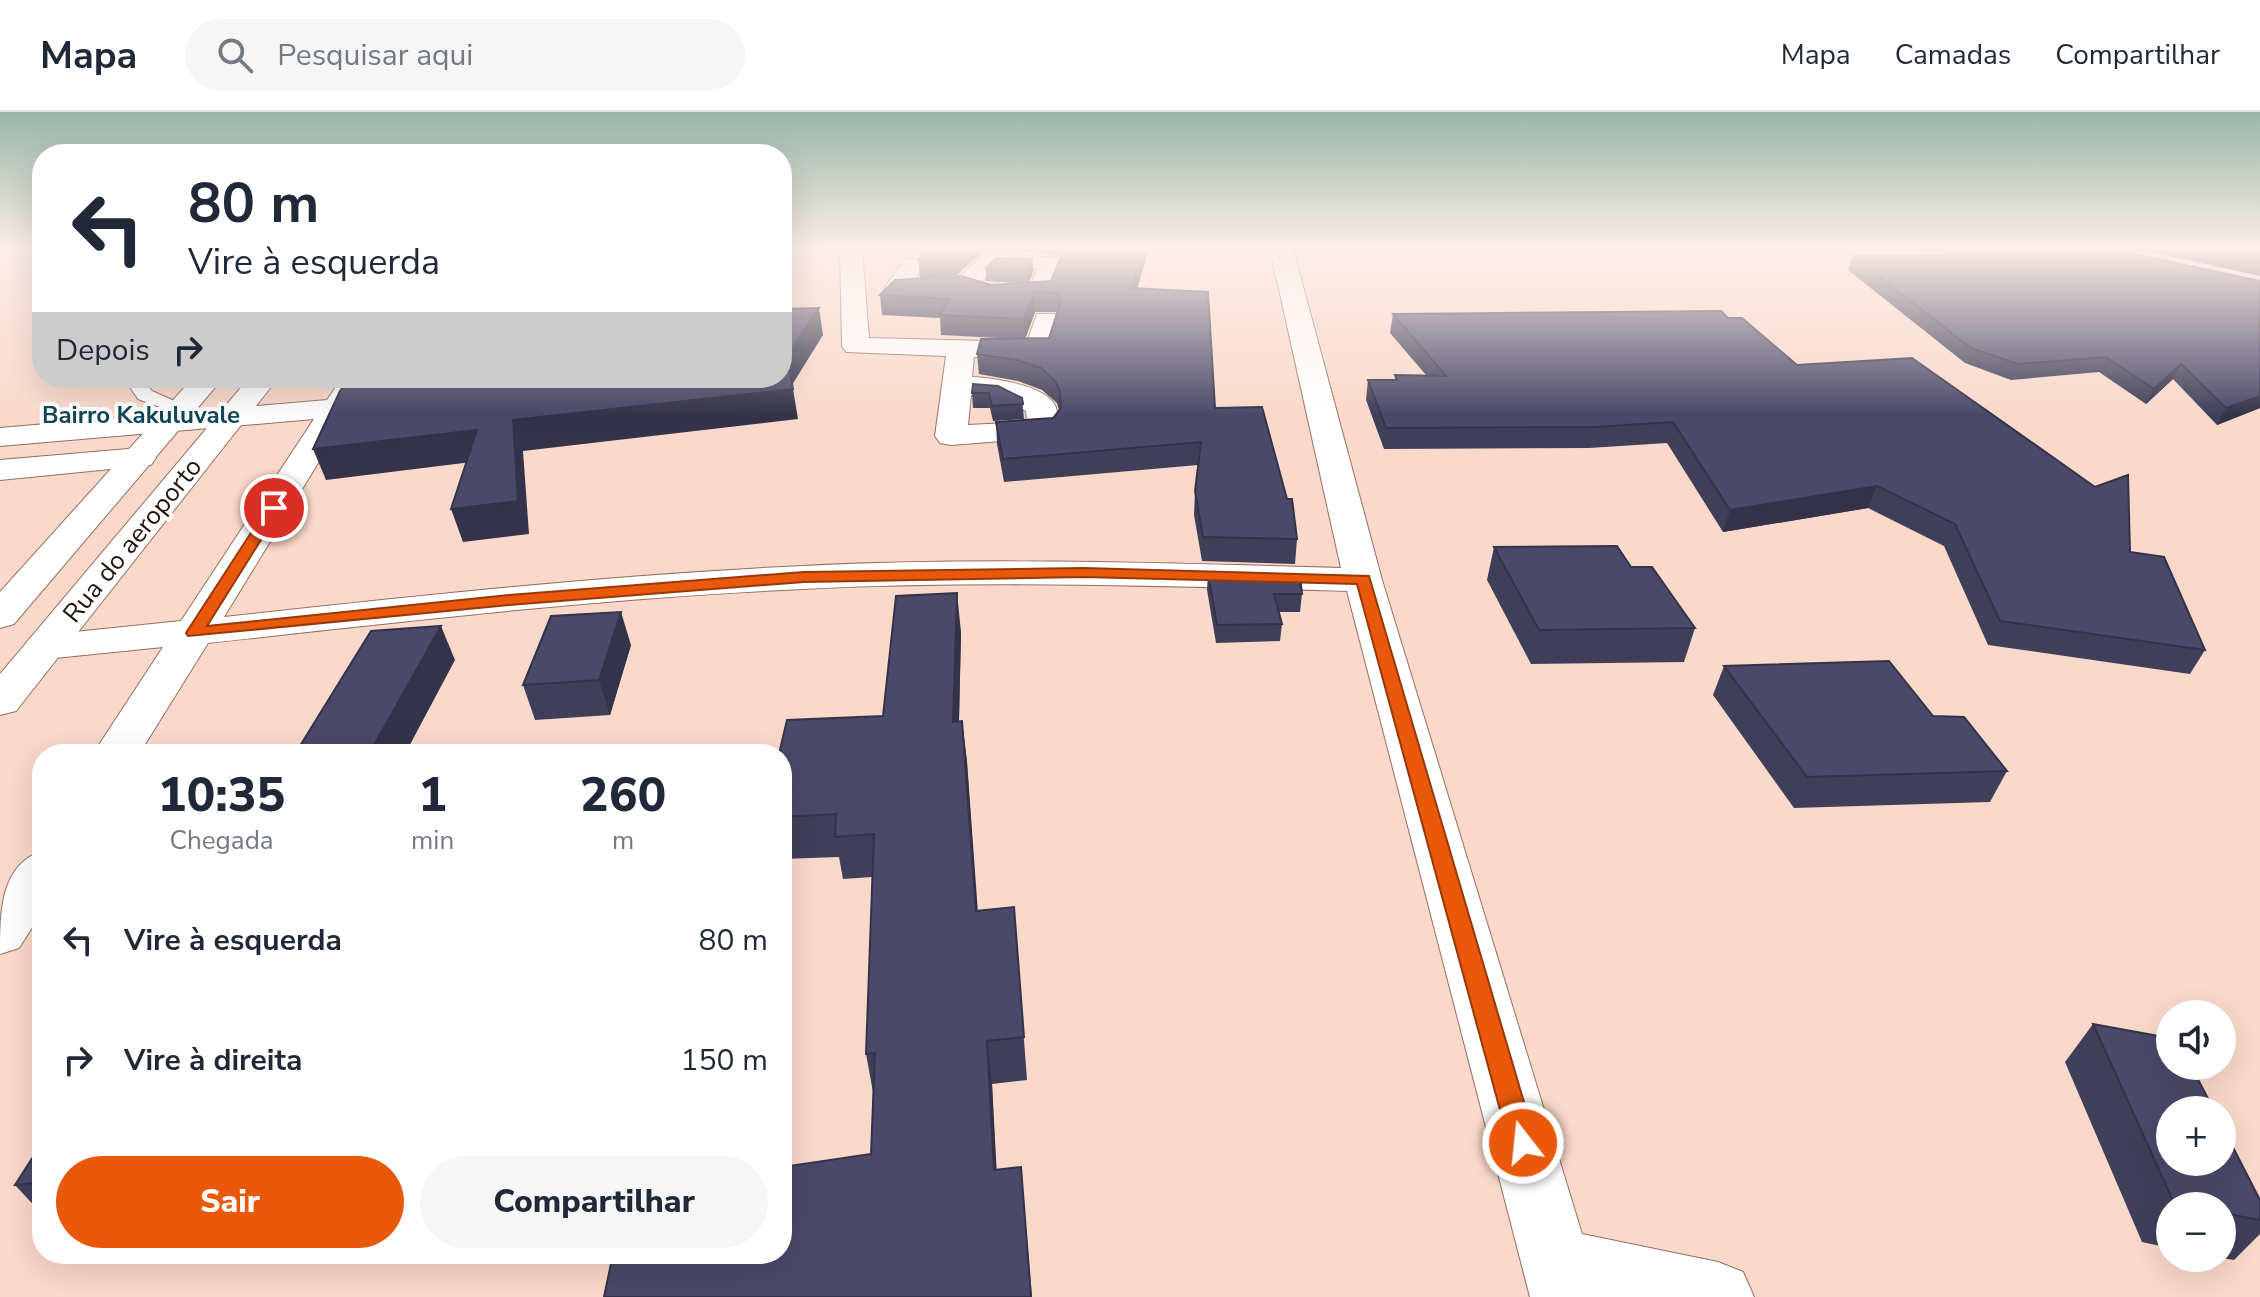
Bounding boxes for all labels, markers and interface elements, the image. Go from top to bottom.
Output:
search box [185,19,745,91]
text: Mapa [40,30,137,81]
icon: search [213,33,257,77]
text: Pesquisar aqui [277,35,473,76]
text: Mapa [1781,36,1851,74]
text: Camadas [1895,36,2011,74]
text: Compartilhar [2055,36,2220,74]
text: 80 m [188,165,319,242]
icon: left [56,176,160,280]
text: Vire à esquerda [188,238,440,287]
icon: right [166,328,210,372]
text: Depois [56,330,150,371]
district label: Bairro Kakuluvale [42,399,240,431]
street label: Rua do aeroporto [55,450,210,630]
pin [240,474,308,542]
icon: arrive [252,486,296,530]
text: 10:35 [158,762,285,828]
text: 1 [418,762,447,828]
text: 260 [580,762,666,828]
text: Chegada [170,823,274,858]
text: min [411,823,454,858]
text: m [612,823,634,858]
icon: left [56,918,100,962]
text: Vire à esquerda [124,920,342,961]
text: 80 m [699,920,768,961]
map controls [2156,1000,2236,1272]
button: sound [2156,1000,2236,1080]
icon: right [56,1038,100,1082]
text: Vire à direita [124,1040,302,1081]
text: 150 m [681,1040,768,1081]
button: + [2156,1096,2236,1176]
position arrow [1481,1101,1565,1185]
button: Sair [56,1156,404,1248]
button: Compartilhar [420,1156,768,1248]
button: − [2156,1192,2236,1272]

